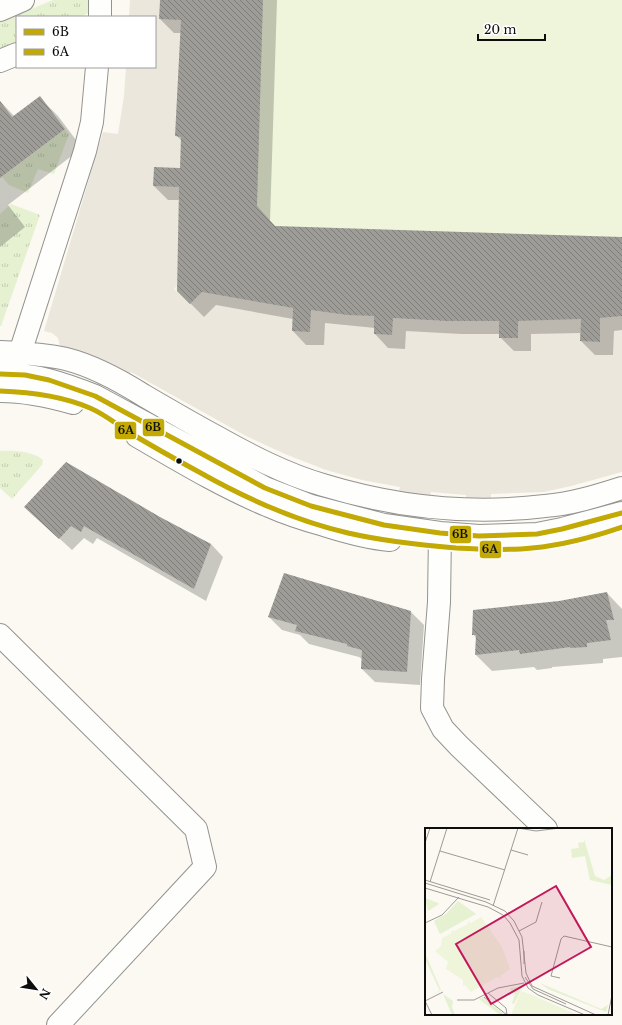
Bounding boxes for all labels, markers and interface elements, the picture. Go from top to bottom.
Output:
legend [16,16,156,68]
scale bar [478,16,545,42]
text: 20 m [484,22,516,37]
text: 6B [52,24,69,39]
text: 6A [52,44,70,59]
line badge: 6B [142,418,165,437]
text: 6B [145,420,161,434]
line badge: 6A [114,421,137,440]
text: 6A [118,423,135,437]
unlabelled marker [174,456,184,466]
line badge: 6B [449,525,472,544]
text: 6B [452,527,468,541]
line badge: 6A [479,540,502,559]
text: 6A [482,542,499,556]
inset map [425,828,612,1015]
north arrow [16,969,56,1009]
text: N [36,986,53,1003]

